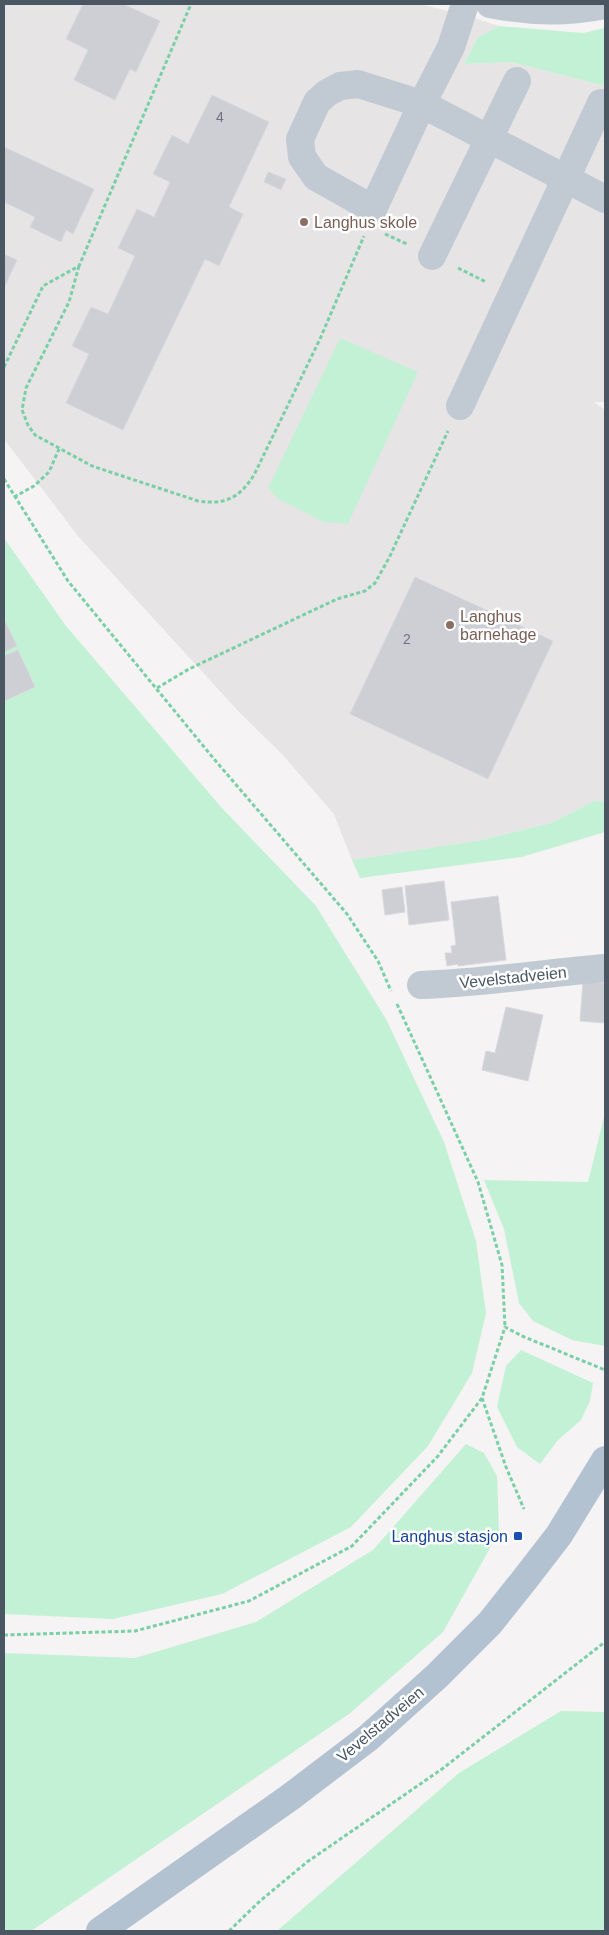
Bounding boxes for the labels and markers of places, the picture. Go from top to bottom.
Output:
place label: Langhus skole [314,214,417,231]
marker: Langhus skole [298,216,310,228]
place label: Langhus barnehage [460,608,537,643]
marker: Langhus barnehage [444,619,456,631]
place label: Langhus stasjon [391,1528,508,1545]
marker: Langhus stasjon [512,1530,524,1542]

